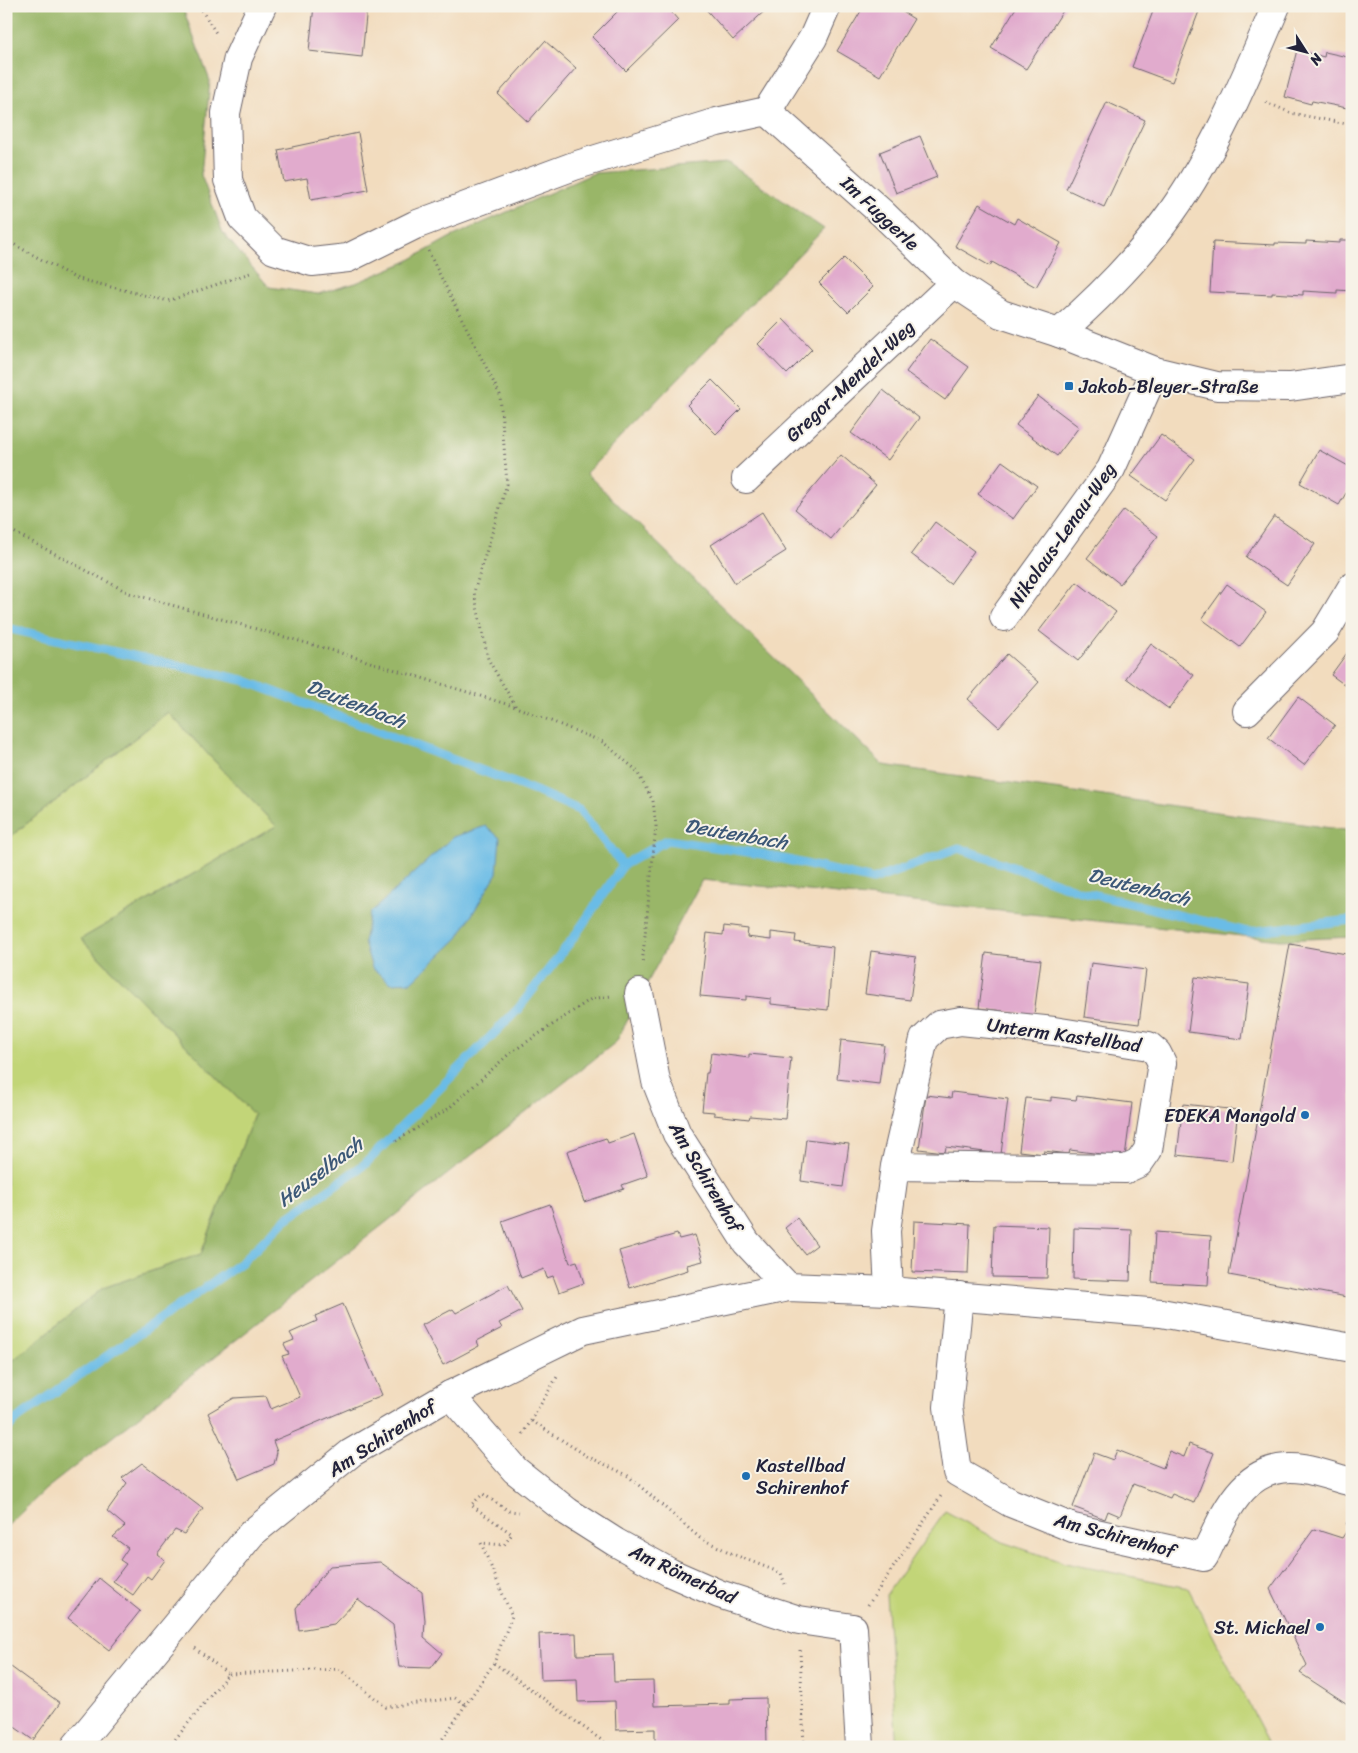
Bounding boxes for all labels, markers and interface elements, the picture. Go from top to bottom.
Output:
north arrow [1280,28,1330,78]
text: N [1303,47,1330,71]
street label: Im Fuggerle [832,167,927,259]
street label: Gregor-Mendel-Weg [777,311,923,450]
place label: Jakob-Bleyer-Straße [1078,370,1258,403]
marker: Jakob-Bleyer-Straße [1063,380,1075,392]
street label: Nikolaus-Lenau-Weg [999,455,1125,615]
water label: Deutenbach [302,669,413,740]
water label: Deutenbach [682,808,792,861]
water label: Deutenbach [1085,858,1196,917]
street label: Unterm Kastellbad [985,1008,1145,1062]
place label: EDEKA Mangold [1164,1099,1297,1132]
marker: EDEKA Mangold [1299,1109,1311,1121]
street label: Am Schirenhof [659,1114,753,1241]
water label: Heuselbach [269,1126,373,1216]
street label: Am Schirenhof [320,1389,445,1486]
place label: Kastellbad Schirenhof [756,1449,850,1504]
marker: Kastellbad Schirenhof [740,1470,752,1482]
street label: Am Schirenhof [1050,1503,1182,1568]
street label: Am Römerbad [623,1534,743,1614]
place label: St. Michael [1214,1611,1311,1644]
marker: St. Michael [1314,1621,1326,1633]

